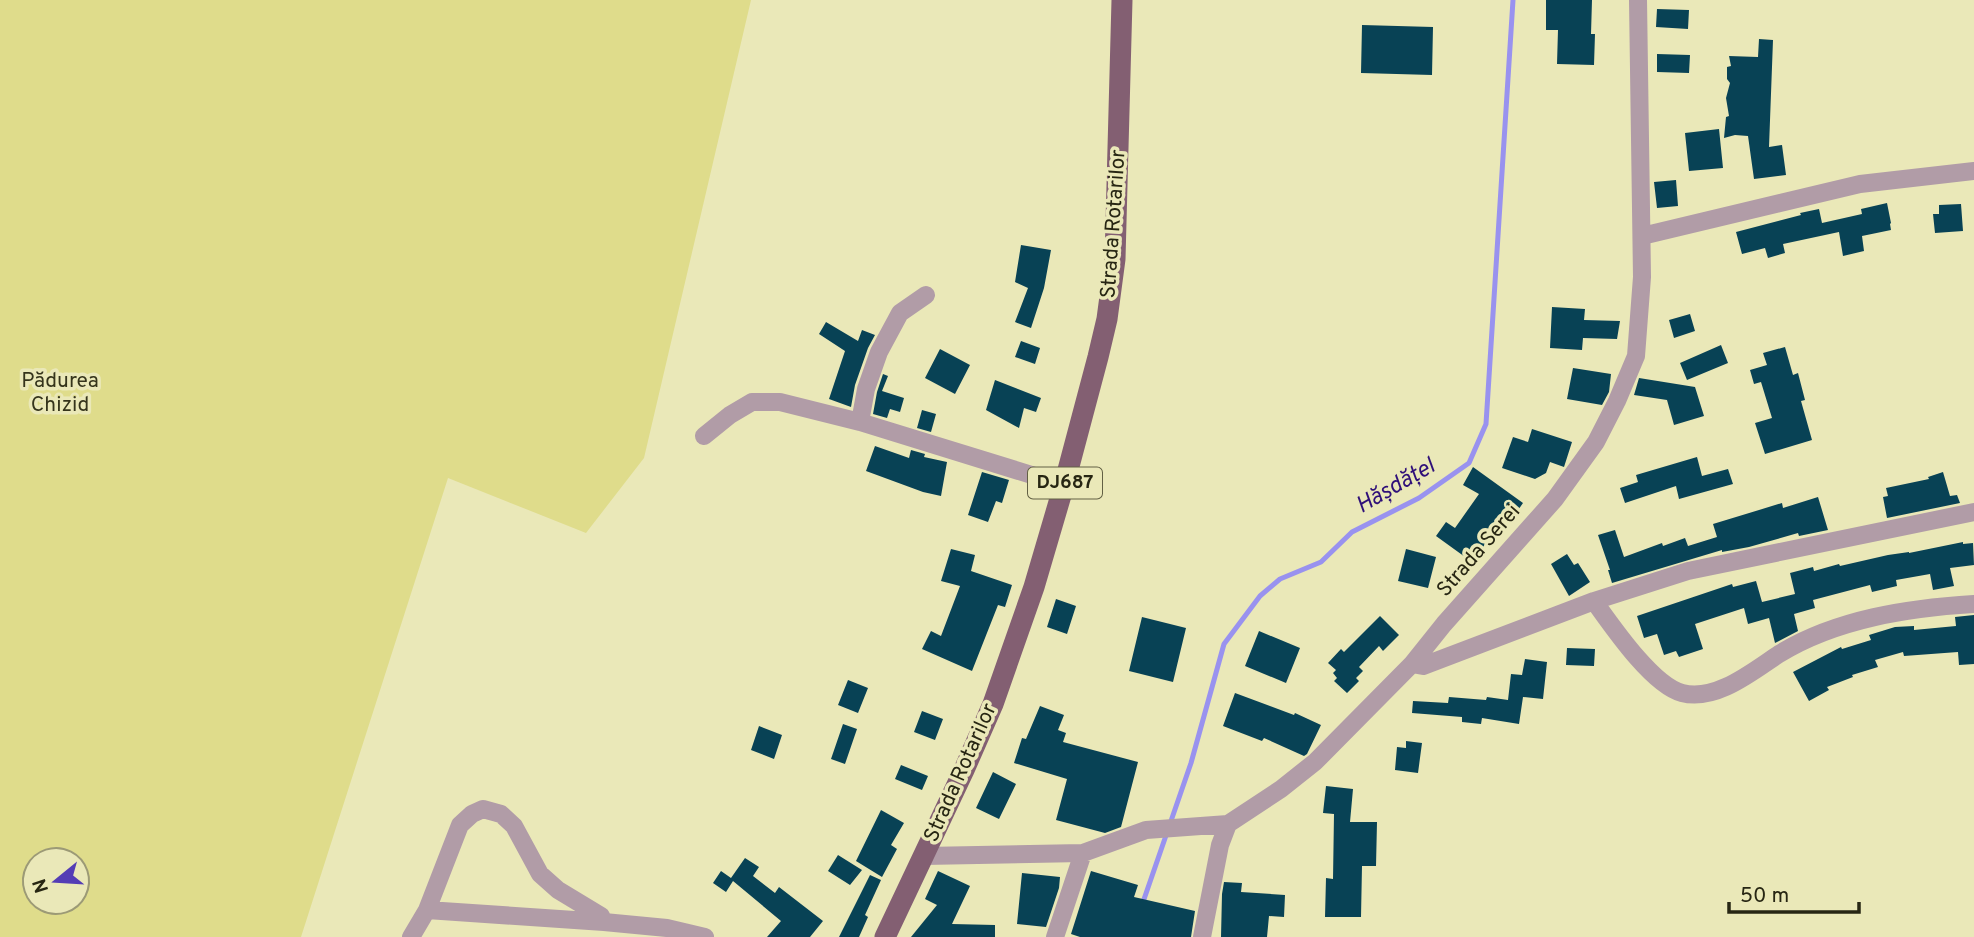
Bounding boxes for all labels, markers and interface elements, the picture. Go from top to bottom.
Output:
street label: Strada Rotarilor [1095,149,1133,299]
park label: Pădurea Chizid [21,368,99,419]
water label: Hășdățel [1351,452,1442,521]
road number: DJ687 [1028,468,1102,498]
street label: Strada Serei [1431,499,1527,603]
street label: Strada Rotarilor [918,699,1004,847]
north arrow [21,846,91,916]
scale bar [1729,870,1858,914]
text: N [28,875,55,896]
text: 50 m [1740,883,1789,910]

